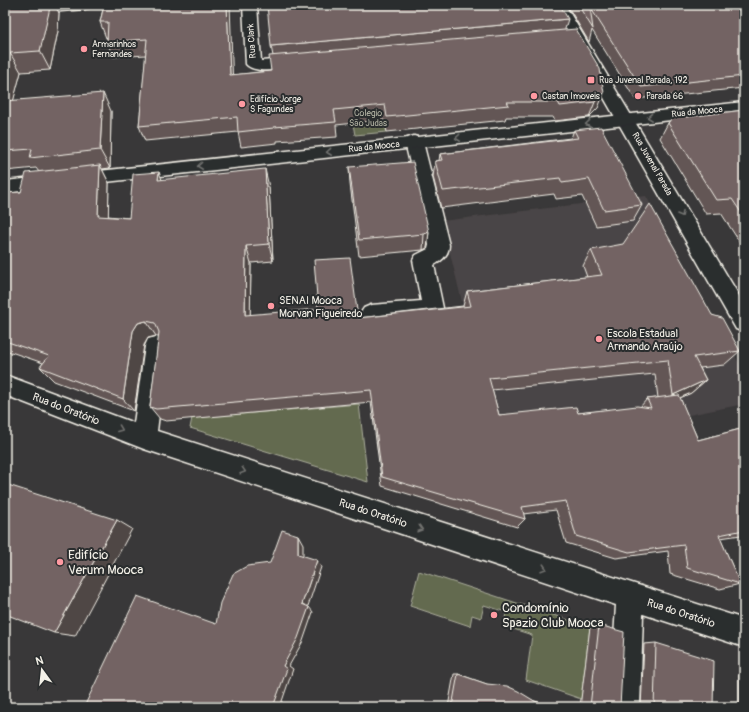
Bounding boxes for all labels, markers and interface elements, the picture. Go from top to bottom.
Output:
street label: Rua Clark [245,23,259,59]
place label: Armarinhos Fernandes [92,39,136,60]
marker: Armarinhos Fernandes [79,44,89,54]
marker: Rua Juvenal Parada, 192 [586,75,596,85]
place label: Rua Juvenal Parada, 192 [599,75,687,86]
marker: Castan Imoveis [529,91,539,101]
place label: Castan Imoveis [542,91,600,102]
marker: Parada 66 [633,91,643,101]
place label: Parada 66 [646,91,683,102]
place label: Edifício Jorge S Fagundes [250,94,302,115]
marker: Edifício Jorge S Fagundes [237,99,247,109]
street label: Rua da Mooca [671,104,723,120]
park label: Colegio São Judas [349,108,387,129]
one-way arrow [647,113,653,122]
one-way arrow [584,119,591,128]
street label: Rua Juvenal Parada [629,130,675,198]
one-way arrow [455,133,461,142]
street label: Rua da Mooca [348,139,400,155]
one-way arrow [326,147,332,156]
one-way arrow [197,161,203,170]
one-way arrow [676,210,683,217]
place label: SENAI Mooca Morvan Figueiredo [279,294,362,320]
marker: SENAI Mooca Morvan Figueiredo [266,301,276,311]
place label: Escola Estadual Armando Araújo [607,327,683,353]
marker: Escola Estadual Armando Araújo [594,334,604,344]
street label: Rua do Oratório [31,390,101,428]
one-way arrow [116,424,123,432]
one-way arrow [239,466,246,474]
street label: Rua do Oratório [337,496,409,530]
one-way arrow [416,524,423,533]
place label: Edifício Verum Mooca [68,547,143,578]
marker: Edifício Verum Mooca [55,557,65,567]
one-way arrow [540,563,547,572]
street label: Rua do Oratório [645,596,717,630]
place label: Condomínio Spazio Club Mooca [502,600,603,631]
marker: Condomínio Spazio Club Mooca [489,610,499,620]
north arrow [22,650,62,690]
text: N [34,653,45,668]

